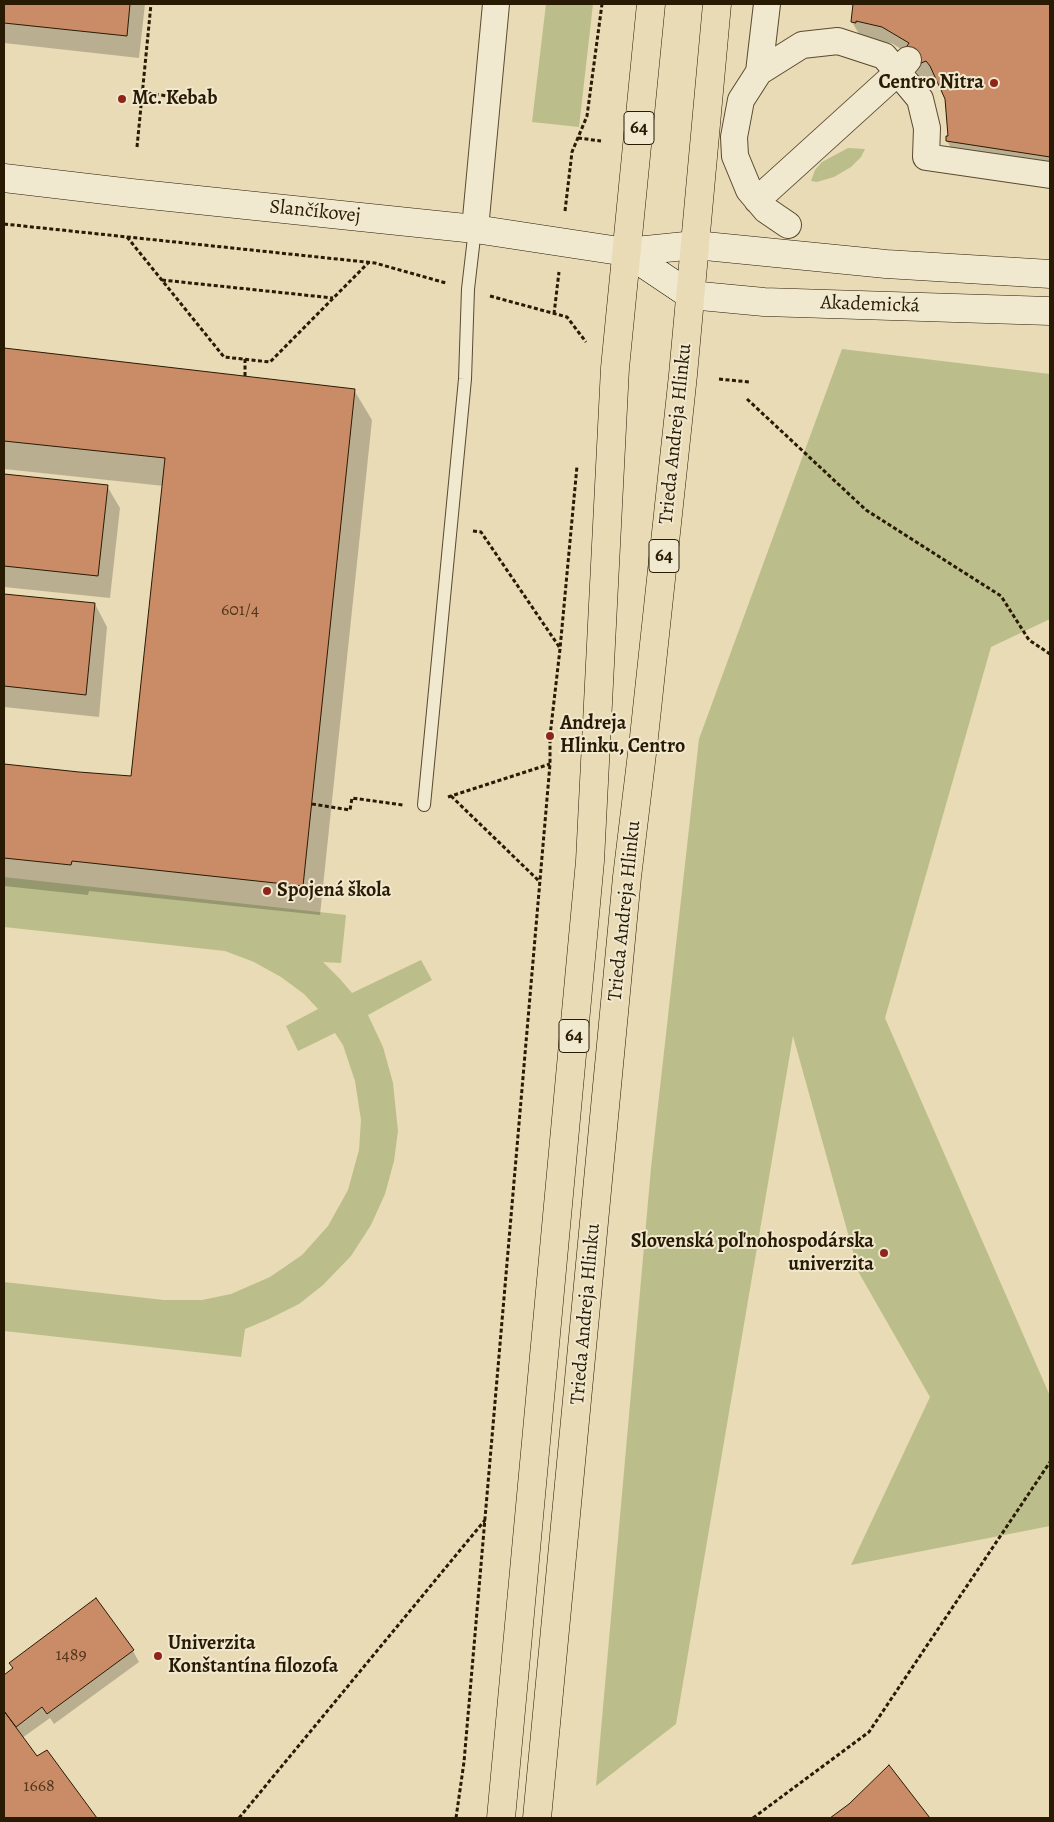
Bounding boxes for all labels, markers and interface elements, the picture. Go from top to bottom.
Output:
place label: Centro Nitra [878,71,984,95]
marker: Centro Nitra [988,77,1000,89]
place label: Mc. Kebab [132,87,217,111]
marker: Mc. Kebab [116,93,128,105]
road number: 64 [624,112,654,144]
street label: Slančíkovej [268,195,362,229]
street label: Akademická [820,291,920,319]
street label: Trieda Andreja Hlinku [655,342,697,526]
road number: 64 [649,540,679,572]
house number: 601/4 [221,600,259,622]
place label: Andreja Hlinku, Centro [560,712,685,759]
marker: Andreja Hlinku, Centro [544,730,556,742]
street label: Trieda Andreja Hlinku [604,819,646,1003]
place label: Spojená škola [277,879,391,903]
marker: Spojená škola [261,885,273,897]
road number: 64 [559,1019,589,1052]
street label: Trieda Andreja Hlinku [566,1222,606,1406]
place label: Slovenská poľnohospodárska univerzita [631,1230,874,1277]
marker: Slovenská poľnohospodárska univerzita [878,1247,890,1259]
place label: Univerzita Konštantína filozofa [168,1632,338,1679]
house number: 1489 [55,1645,87,1667]
marker: Univerzita Konštantína filozofa [152,1650,164,1662]
house number: 1668 [23,1776,55,1798]

